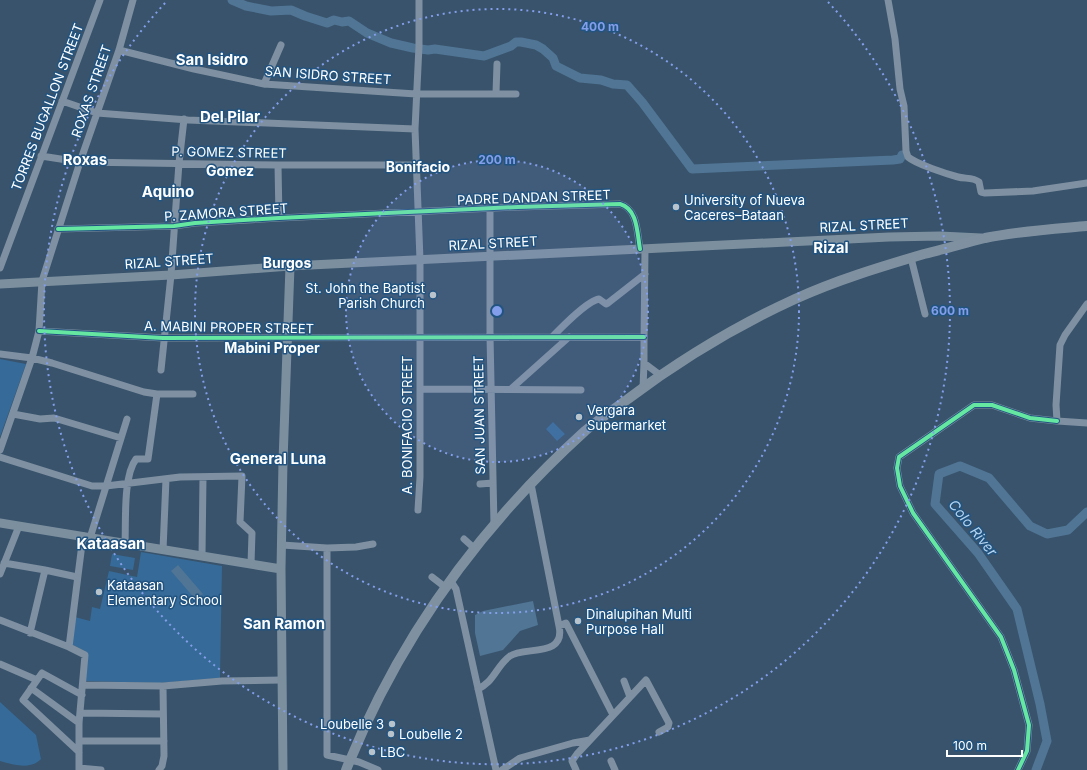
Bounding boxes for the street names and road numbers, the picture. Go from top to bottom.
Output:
street label: TORRES BUGALLON STREET [8,21,86,193]
street label: ROXAS STREET [68,43,114,139]
street label: SAN ISIDRO STREET [264,63,392,87]
street label: P. GOMEZ STREET [171,143,287,161]
street label: PADRE DANDAN STREET [457,186,611,208]
street label: P. ZAMORA STREET [163,200,289,224]
street label: RIZAL STREET [819,215,909,235]
street label: RIZAL STREET [448,233,538,253]
street label: RIZAL STREET [124,250,214,272]
street label: A. MABINI PROPER STREET [144,318,314,336]
street label: SAN JUAN STREET [470,355,488,475]
street label: A. BONIFACIO STREET [399,356,415,494]

